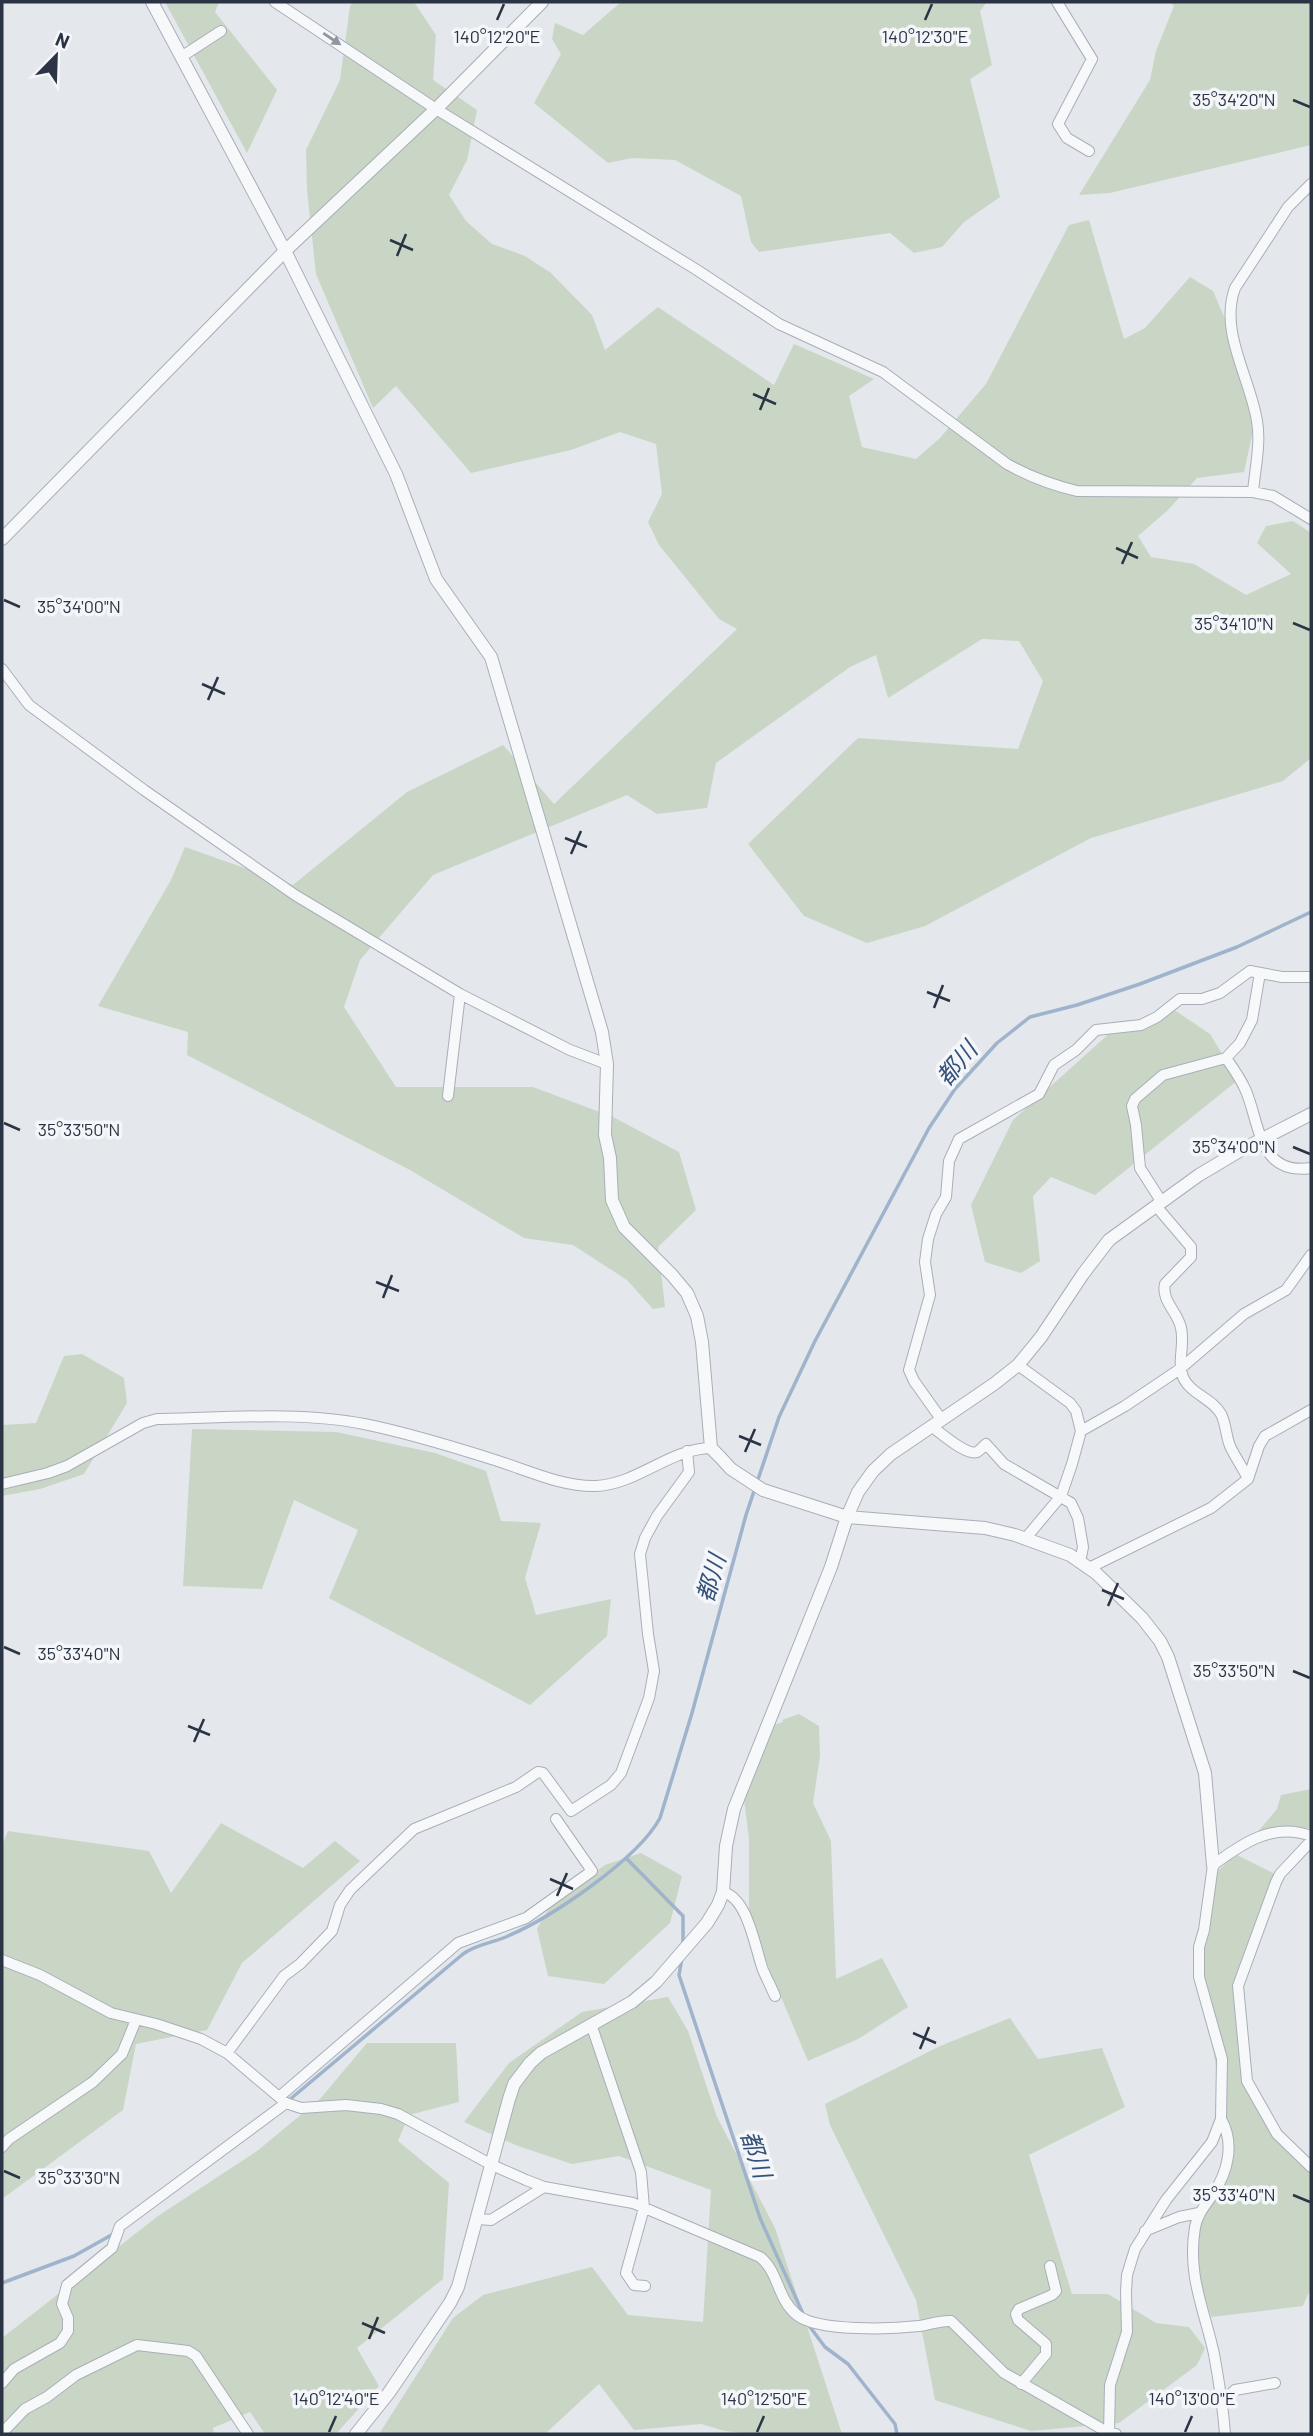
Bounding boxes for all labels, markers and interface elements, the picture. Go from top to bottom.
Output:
north arrow [21,21,91,91]
text: 140°12'20"E [453,25,541,47]
text: 140°12'30"E [882,25,968,47]
text: N [53,27,73,53]
one-way arrow [322,33,341,46]
text: 35°34'20"N [1192,88,1276,110]
text: 35°34'00"N [37,595,121,617]
text: 35°34'10"N [1194,612,1274,634]
water label: 都川 [929,1033,984,1091]
text: 35°33'50"N [38,1118,120,1140]
text: 35°34'00"N [1192,1135,1276,1157]
water label: 都川 [689,1548,731,1605]
text: 35°33'40"N [37,1642,121,1664]
text: 35°33'50"N [1193,1659,1275,1681]
water label: 都川 [736,2127,779,2184]
text: 35°33'30"N [38,2166,120,2188]
text: 35°33'40"N [1192,2183,1276,2205]
text: 140°12'40"E [292,2387,380,2409]
text: 140°12'50"E [721,2387,807,2409]
text: 140°13'00"E [1148,2387,1236,2409]

